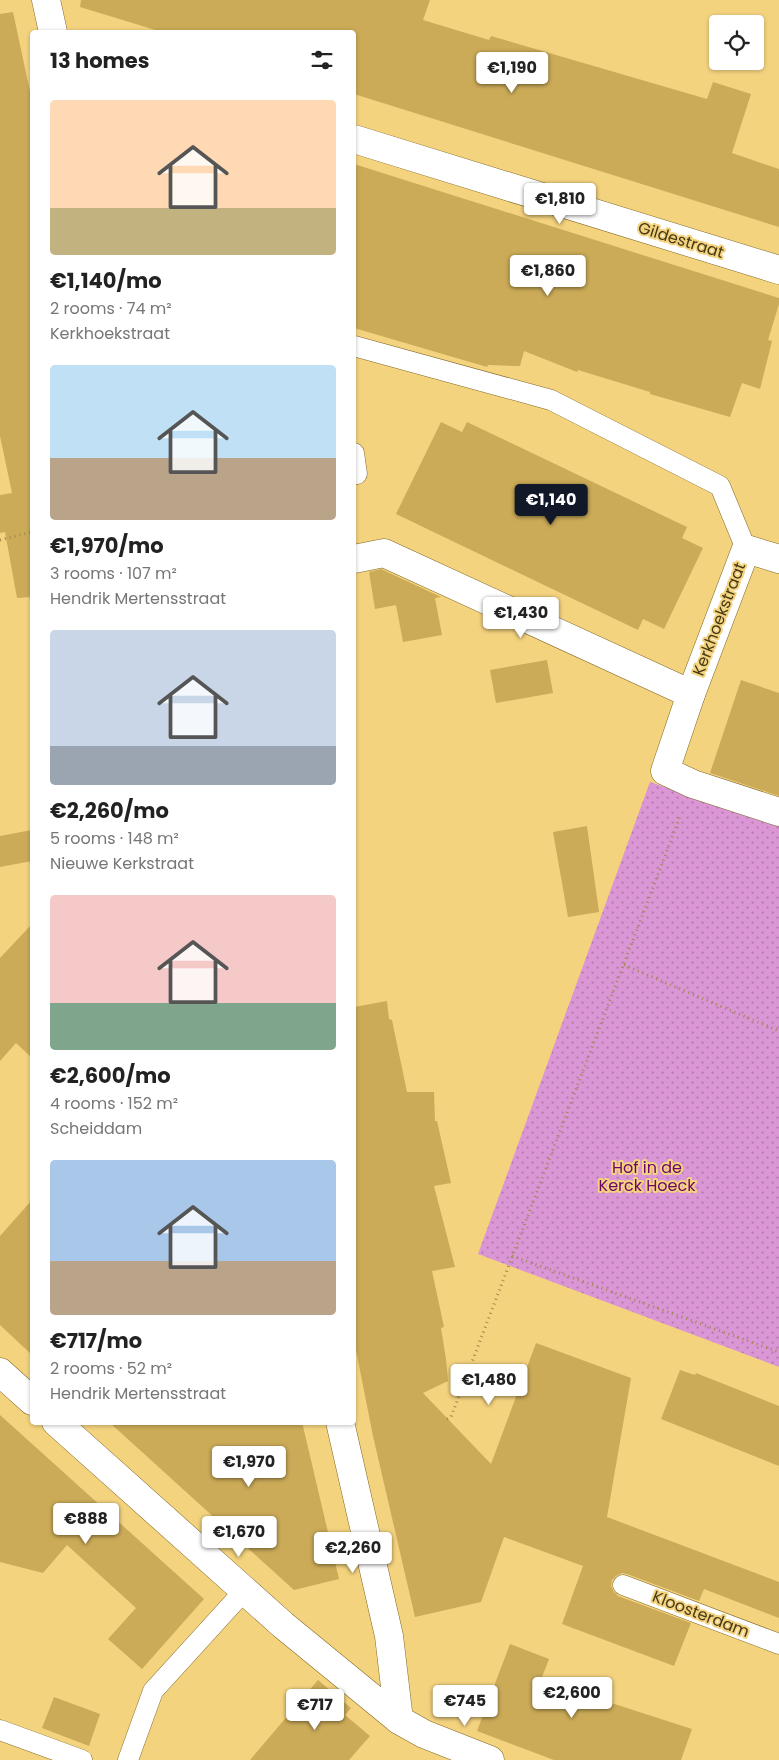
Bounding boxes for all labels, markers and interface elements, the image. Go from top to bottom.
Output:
map controls [709,15,764,70]
button: locate [709,15,764,70]
text: 13 homes [50,46,149,75]
icon: filters [308,46,336,74]
pin: €1,190 [471,52,553,94]
text: €1,190 [487,56,537,79]
icon: home [148,132,238,222]
pin: €1,810 [519,182,601,225]
text: €1,810 [535,187,585,210]
street label: Gildestraat [635,216,727,264]
pin: €1,860 [507,254,589,297]
text: €1,860 [521,259,575,282]
text: €1,140/mo [50,266,162,295]
text: 2 rooms · 74 m² [50,297,172,320]
text: Kerkhoekstraat [50,322,170,345]
icon: home [148,397,238,487]
pin: €1,140 [510,484,592,526]
text: €1,140 [526,488,576,511]
text: €1,970/mo [50,531,164,560]
street label: Kerkhoekstraat [687,559,751,679]
text: 3 rooms · 107 m² [50,562,177,585]
text: Hendrik Mertensstraat [50,587,226,610]
pin: €1,430 [480,596,562,639]
text: €1,430 [494,601,548,624]
icon: home [148,662,238,752]
text: €2,260/mo [50,796,169,825]
text: 5 rooms · 148 m² [50,827,179,850]
text: Nieuwe Kerkstraat [50,852,194,875]
icon: home [148,927,238,1017]
text: €2,600/mo [50,1061,171,1090]
text: 4 rooms · 152 m² [50,1092,178,1115]
text: Scheiddam [50,1117,142,1140]
park label: Hof in de Kerck Hoeck [599,1156,696,1197]
icon: home [148,1192,238,1282]
text: €717/mo [50,1326,142,1355]
text: 2 rooms · 52 m² [50,1357,172,1380]
pin: €1,480 [448,1364,530,1406]
text: €1,480 [462,1368,516,1391]
text: Hendrik Mertensstraat [50,1382,226,1405]
pin: €1,970 [208,1446,290,1488]
text: €1,970 [223,1450,275,1473]
pin: €888 [56,1502,116,1545]
text: €888 [64,1507,108,1530]
pin: €1,670 [198,1516,280,1558]
text: €1,670 [213,1520,265,1543]
pin: €2,260 [312,1532,394,1574]
text: €2,260 [325,1536,381,1559]
street label: Kloosterdam [649,1585,753,1643]
pin: €2,600 [531,1676,613,1719]
text: €2,600 [543,1681,601,1704]
pin: €745 [435,1684,495,1727]
pin: €717 [285,1688,345,1731]
text: €745 [444,1689,486,1712]
text: €717 [297,1693,333,1716]

